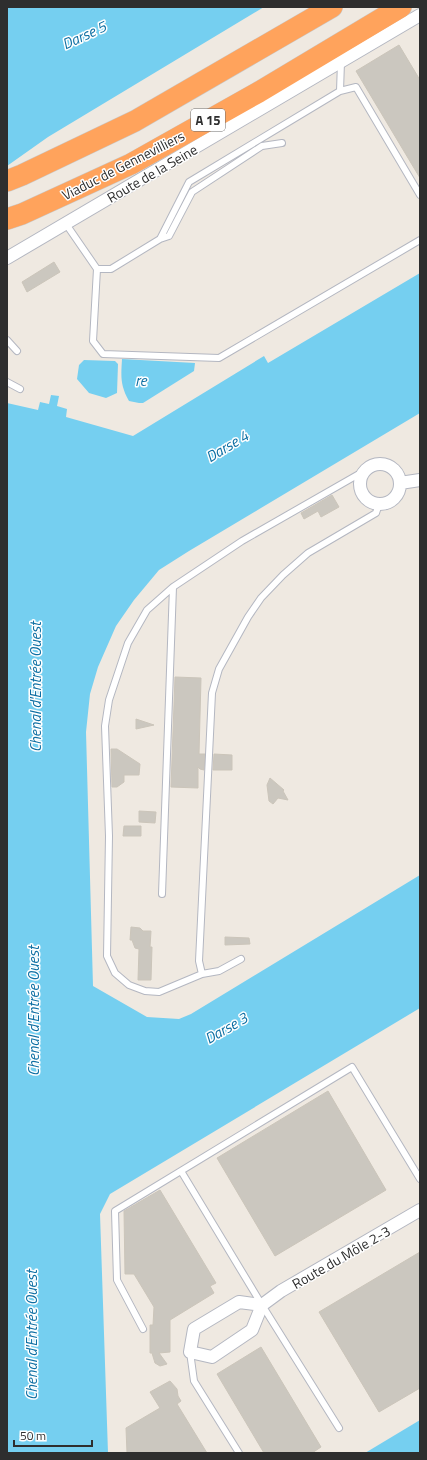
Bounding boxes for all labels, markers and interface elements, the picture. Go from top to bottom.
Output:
water label: Darse 5 [58,14,111,55]
road number: A 15 [191,109,225,131]
street label: Viaduc de Gennevilliers [58,125,188,205]
street label: Route de la Seine [103,139,201,207]
water label: re [135,369,148,392]
water label: Darse 4 [201,424,253,468]
water label: Chenal d'Entrée Ouest [24,620,47,752]
water label: Chenal d'Entrée Ouest [22,944,45,1076]
water label: Darse 3 [200,1006,252,1050]
street label: Route du Môle 2-3 [288,1220,394,1294]
water label: Chenal d'Entrée Ouest [20,1268,43,1400]
scale bar [14,1422,92,1448]
text: 50 m [20,1426,46,1445]

